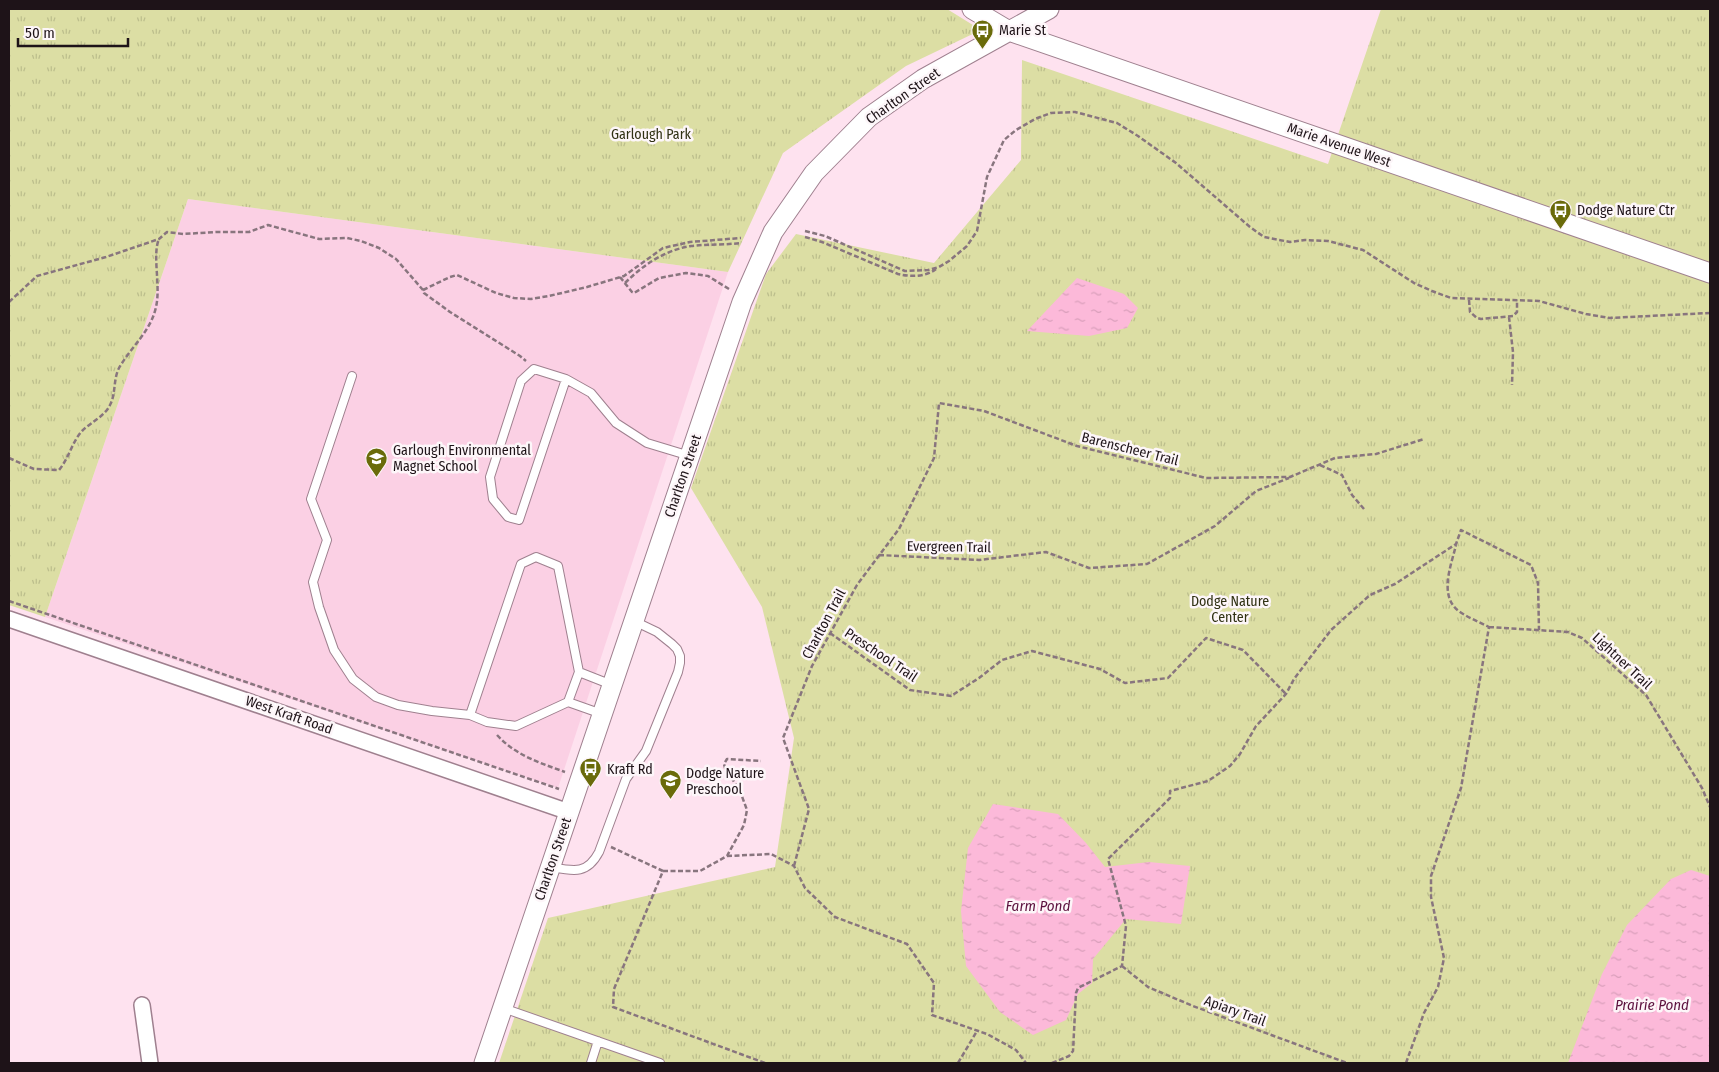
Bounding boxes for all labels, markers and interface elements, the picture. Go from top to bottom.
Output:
scale bar [18,15,128,47]
bus stop icon: Marie St [971,18,995,49]
place label: Marie St [999,22,1046,39]
text: 50 m [25,24,55,42]
street label: Charlton Street [863,64,944,128]
street label: Marie Avenue West [1285,119,1394,171]
park label: Garlough Park [611,126,692,143]
bus stop icon: Dodge Nature Ctr [1549,198,1573,229]
place label: Dodge Nature Ctr [1577,202,1675,219]
street label: Barenscheer Trail [1080,429,1181,469]
street label: Charlton Street [661,432,705,520]
place label: Garlough Environmental Magnet School [393,442,531,475]
school or university icon: Garlough Environmental Magnet School [365,446,389,477]
street label: Evergreen Trail [907,538,992,556]
street label: Charlton Trail [798,586,850,662]
park label: Dodge Nature Center [1191,593,1269,626]
street label: Preschool Trail [841,624,921,686]
street label: Lightner Trail [1589,629,1656,693]
street label: West Kraft Road [243,692,335,738]
bus stop icon: Kraft Rd [579,757,603,788]
place label: Kraft Rd [607,761,653,778]
place label: Dodge Nature Preschool [686,765,764,798]
school or university icon: Dodge Nature Preschool [658,769,682,800]
street label: Charlton Street [531,815,575,903]
water label: Farm Pond [1006,897,1070,915]
street label: Apiary Trail [1202,992,1268,1030]
water label: Prairie Pond [1615,996,1689,1014]

